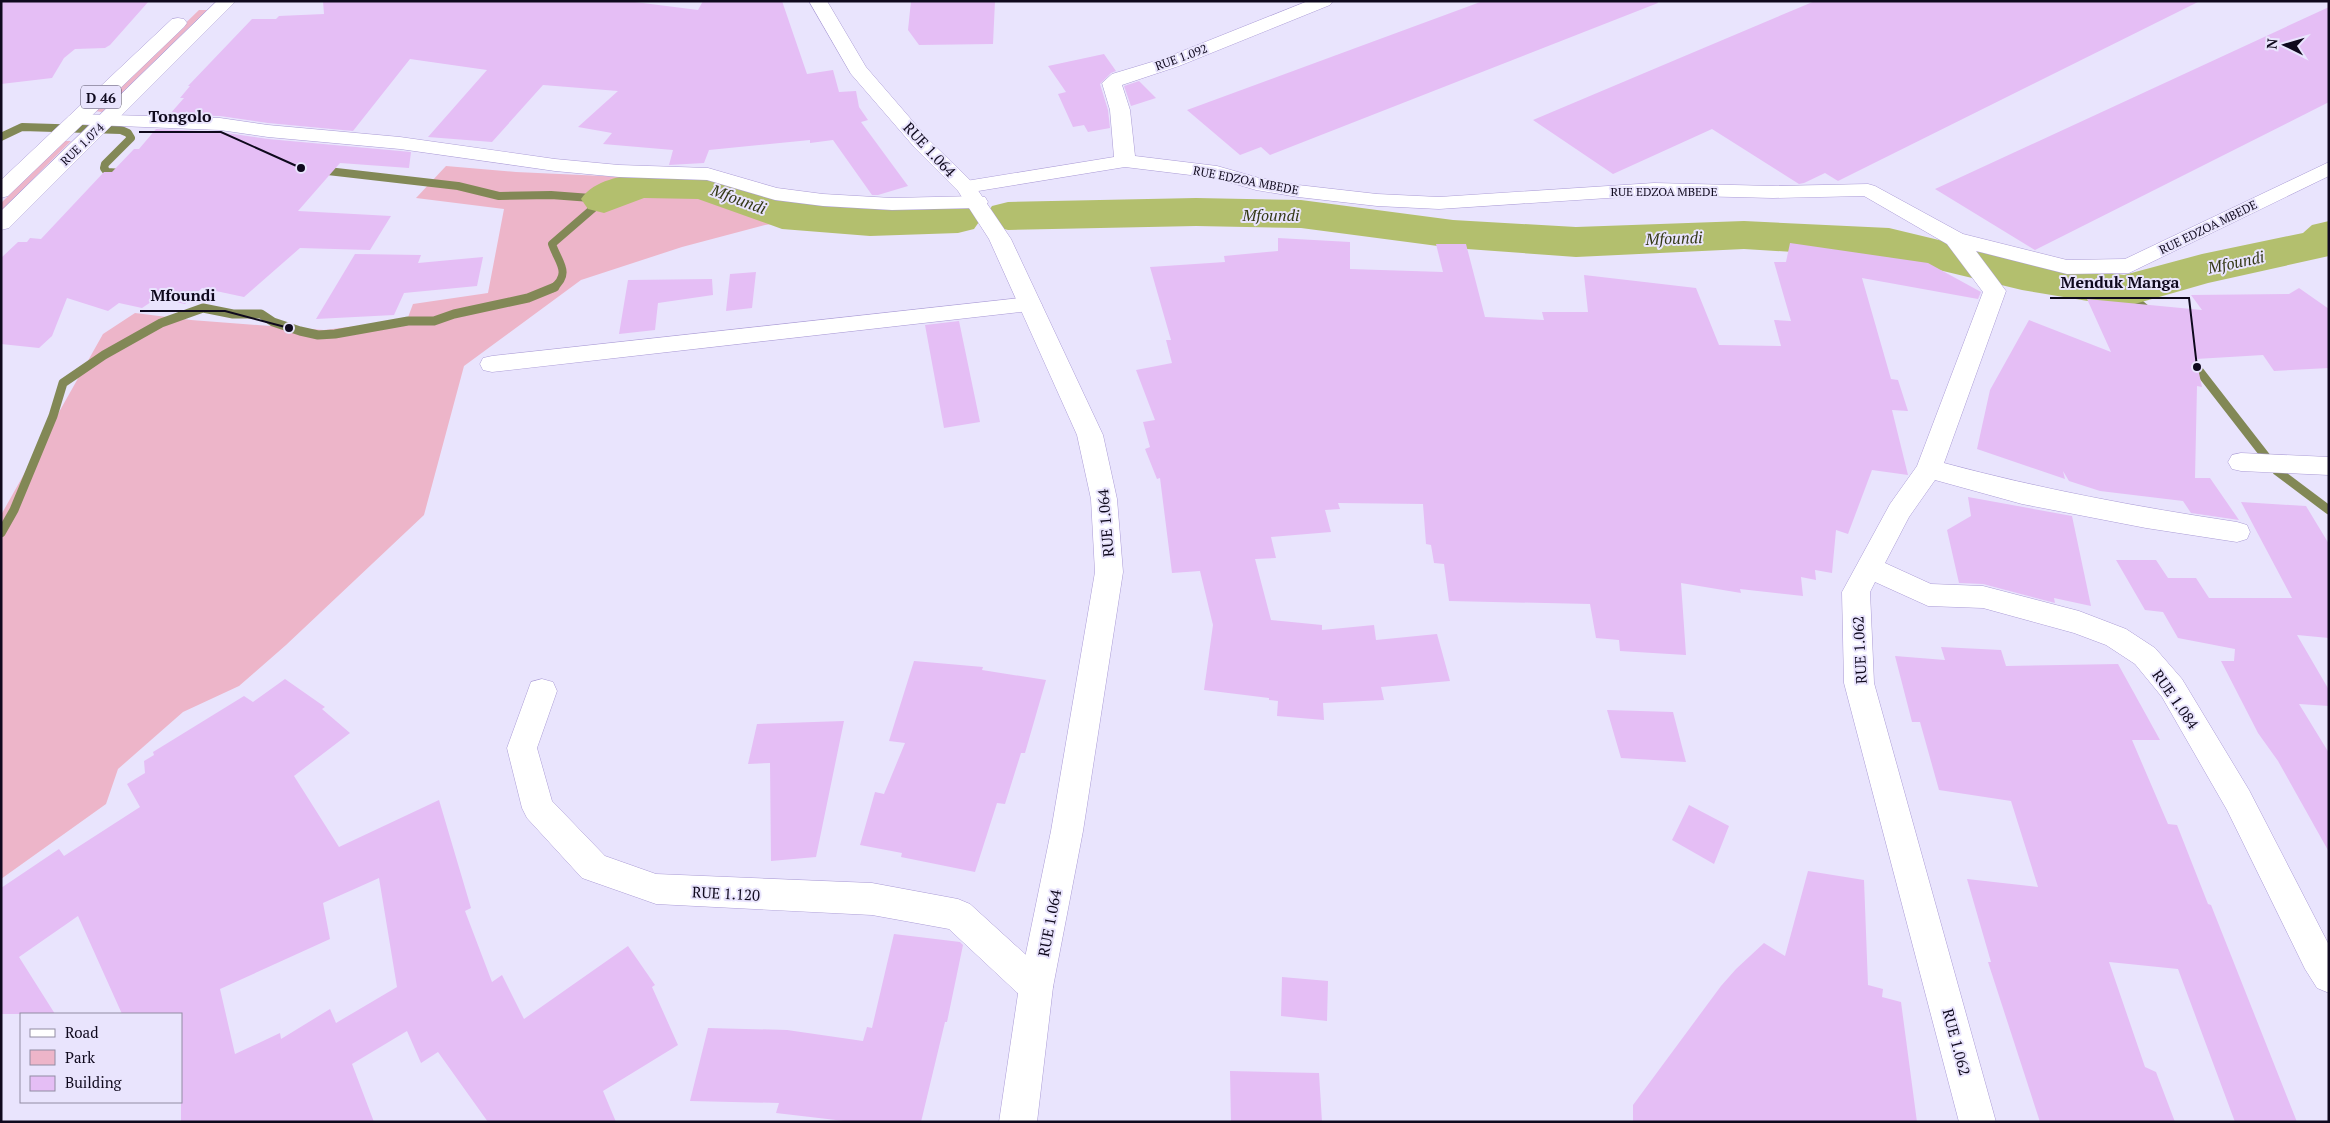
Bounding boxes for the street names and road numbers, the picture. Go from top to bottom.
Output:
street label: RUE 1.092 [1153,41,1209,73]
road number: D 46 [81,85,121,108]
street label: RUE 1.064 [899,117,961,181]
street label: RUE 1.074 [57,119,107,168]
street label: RUE EDZOA MBEDE [1192,162,1300,198]
street label: RUE EDZOA MBEDE [1610,184,1718,199]
street label: RUE EDZOA MBEDE [2157,197,2259,257]
street label: RUE 1.064 [1092,488,1118,558]
street label: RUE 1.062 [1847,615,1871,685]
street label: RUE 1.084 [2148,665,2204,733]
street label: RUE 1.120 [691,881,761,905]
street label: RUE 1.064 [1033,888,1065,958]
street label: RUE 1.062 [1939,1006,1975,1078]

